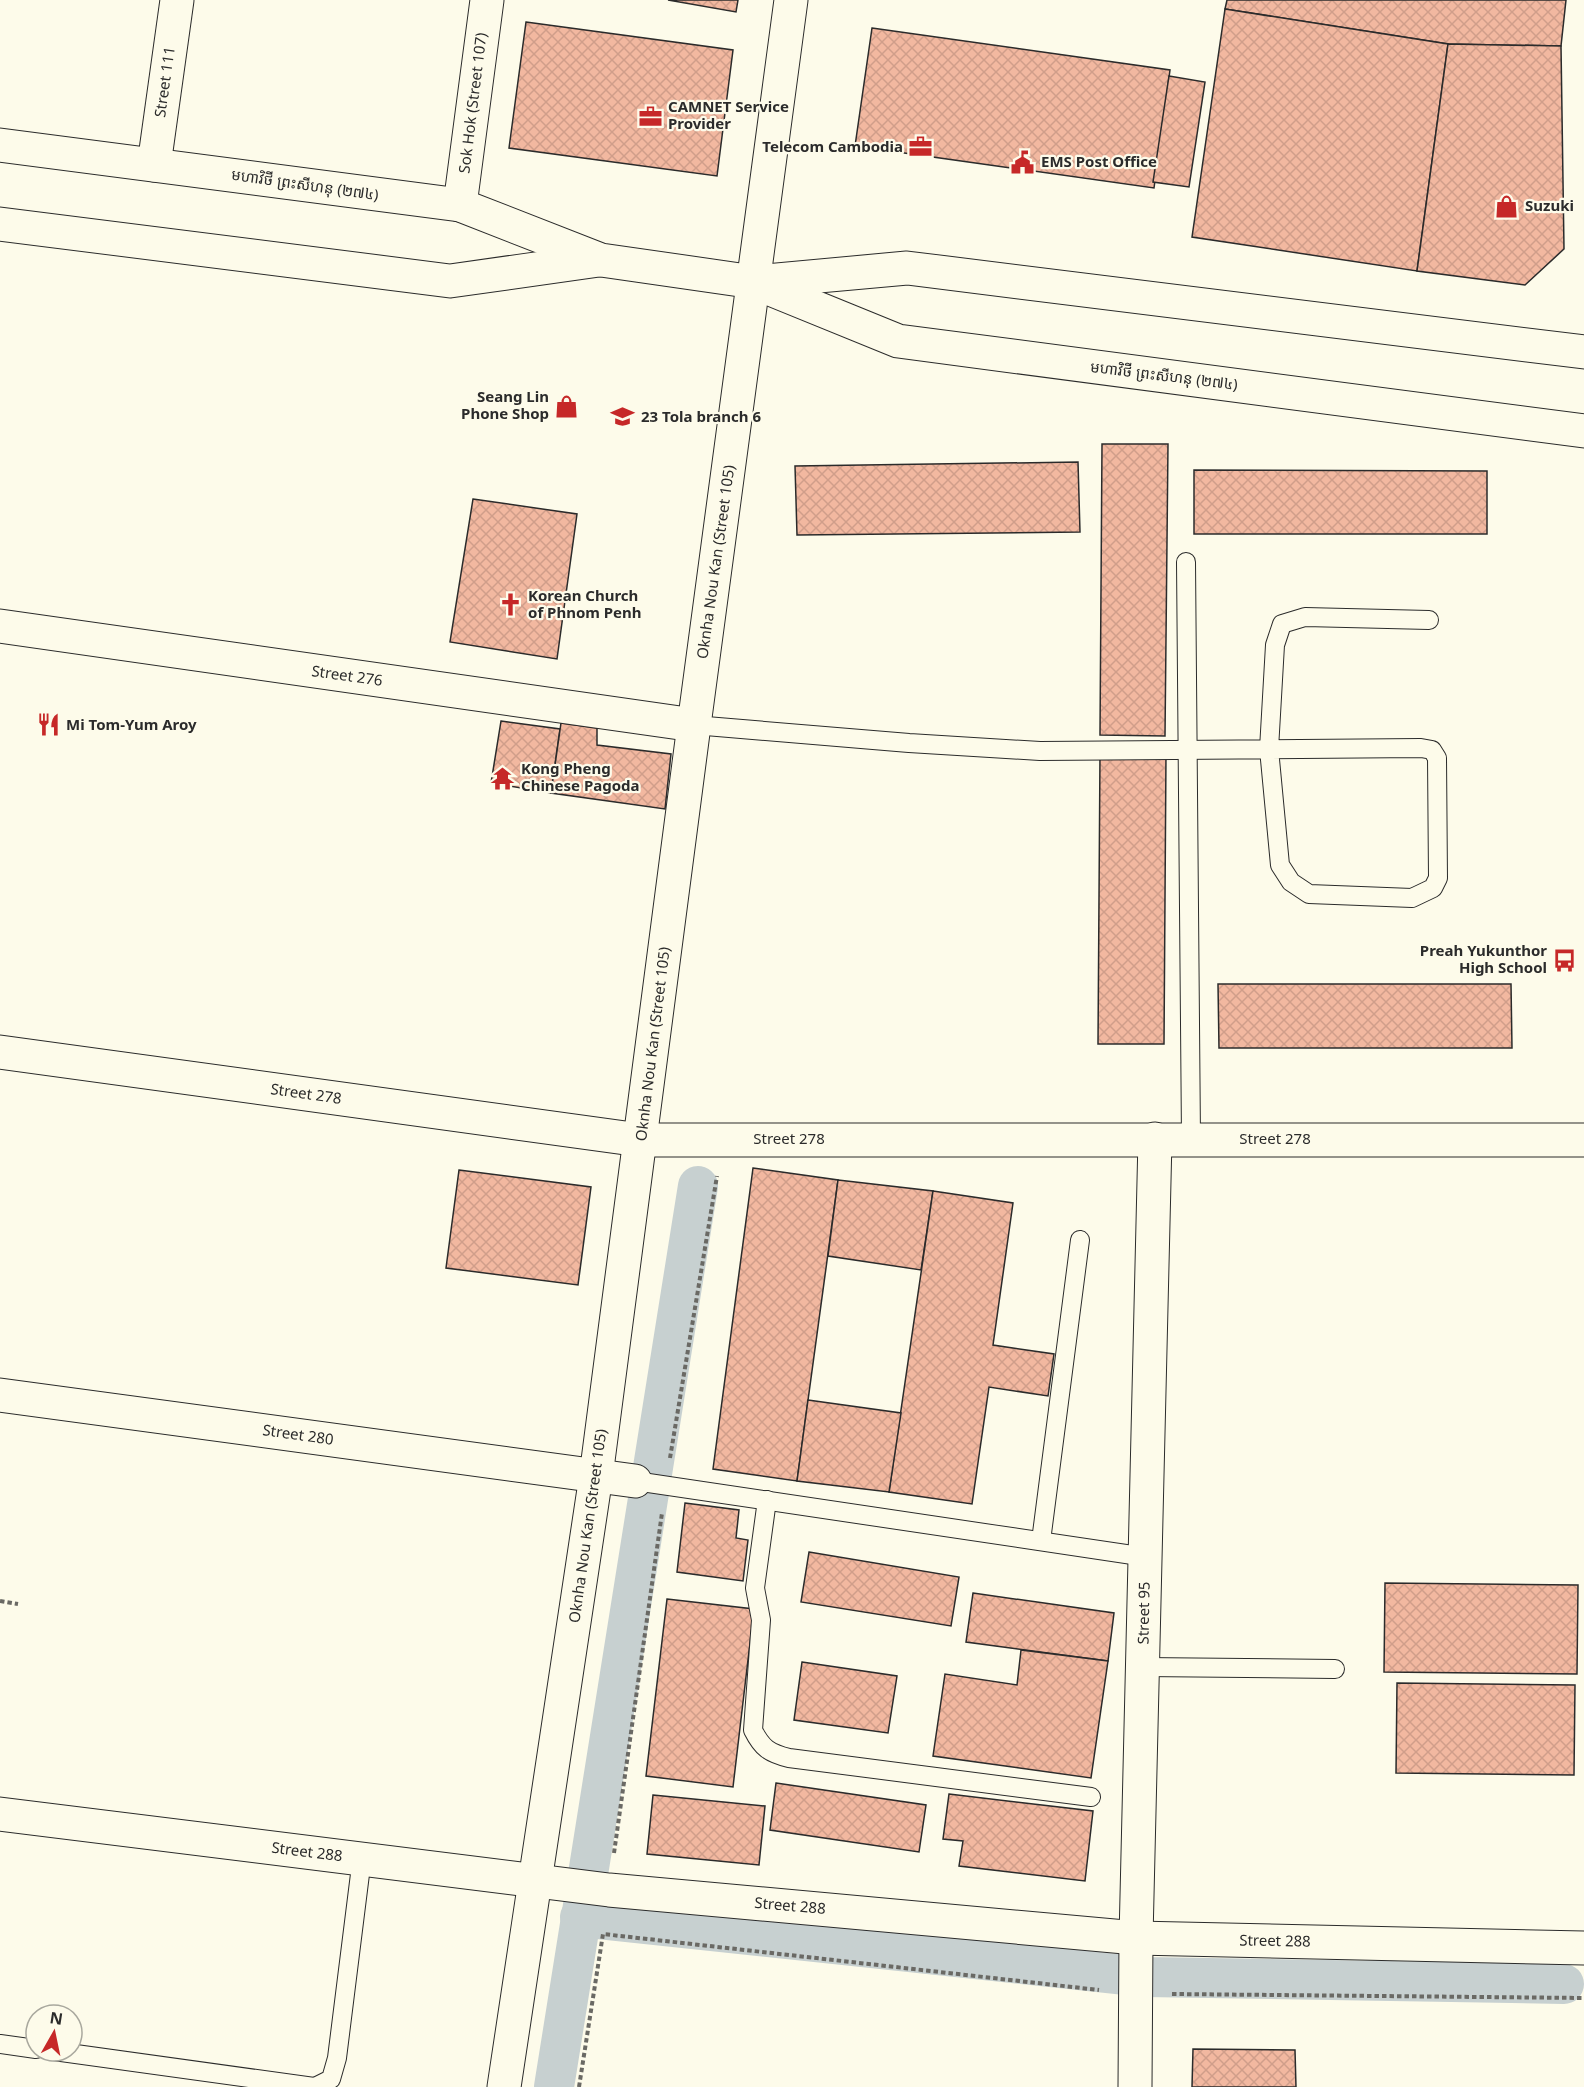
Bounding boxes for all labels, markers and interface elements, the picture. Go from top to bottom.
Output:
street label: Sok Hok (Street 107) [453,31,491,174]
street label: Street 111 [149,45,179,119]
place label: CAMNET Service Provider [668,96,789,133]
office icon: CAMNET Service Provider [637,103,663,129]
office icon: Telecom Cambodia [908,134,934,160]
place label: Telecom Cambodia [762,136,903,156]
public building icon: EMS Post Office [1010,149,1036,175]
place label: EMS Post Office [1041,151,1157,171]
street label: មហាវិថី ព្រះសីហនុ (២៧៤) [230,164,380,205]
shop icon: Suzuki [1494,193,1520,219]
place label: Suzuki [1525,195,1574,215]
street label: មហាវិថី ព្រះសីហនុ (២៧៤) [1089,356,1239,394]
place label: Seang Lin Phone Shop [461,386,549,423]
shop icon: Seang Lin Phone Shop [554,393,580,419]
school or university icon: 23 Tola branch 6 [610,404,636,430]
place label: 23 Tola branch 6 [641,406,761,426]
street label: Oknha Nou Kan (Street 105) [691,464,739,660]
place label: Korean Church of Phnom Penh [528,585,642,622]
church icon: Korean Church of Phnom Penh [497,592,523,618]
street label: Street 276 [310,660,384,690]
restaurant icon: Mi Tom-Yum Aroy [35,712,61,738]
place label: Mi Tom-Yum Aroy [66,714,197,734]
place label: Kong Pheng Chinese Pagoda [521,758,640,795]
temple icon: Kong Pheng Chinese Pagoda [490,765,516,791]
place label: Preah Yukunthor High School [1420,940,1547,977]
street label: Oknha Nou Kan (Street 105) [630,946,674,1142]
bus stop icon: Preah Yukunthor High School [1552,947,1578,973]
street label: Street 278 [269,1078,343,1108]
street label: Street 278 [753,1128,825,1148]
street label: Street 278 [1239,1128,1311,1148]
street label: Street 280 [261,1419,335,1449]
street label: Oknha Nou Kan (Street 105) [563,1428,611,1624]
street label: Street 95 [1132,1581,1154,1645]
street label: Street 288 [270,1837,344,1865]
street label: Street 288 [754,1892,827,1918]
street label: Street 288 [1239,1929,1311,1951]
north arrow [24,2003,84,2063]
text: N [48,2006,64,2030]

